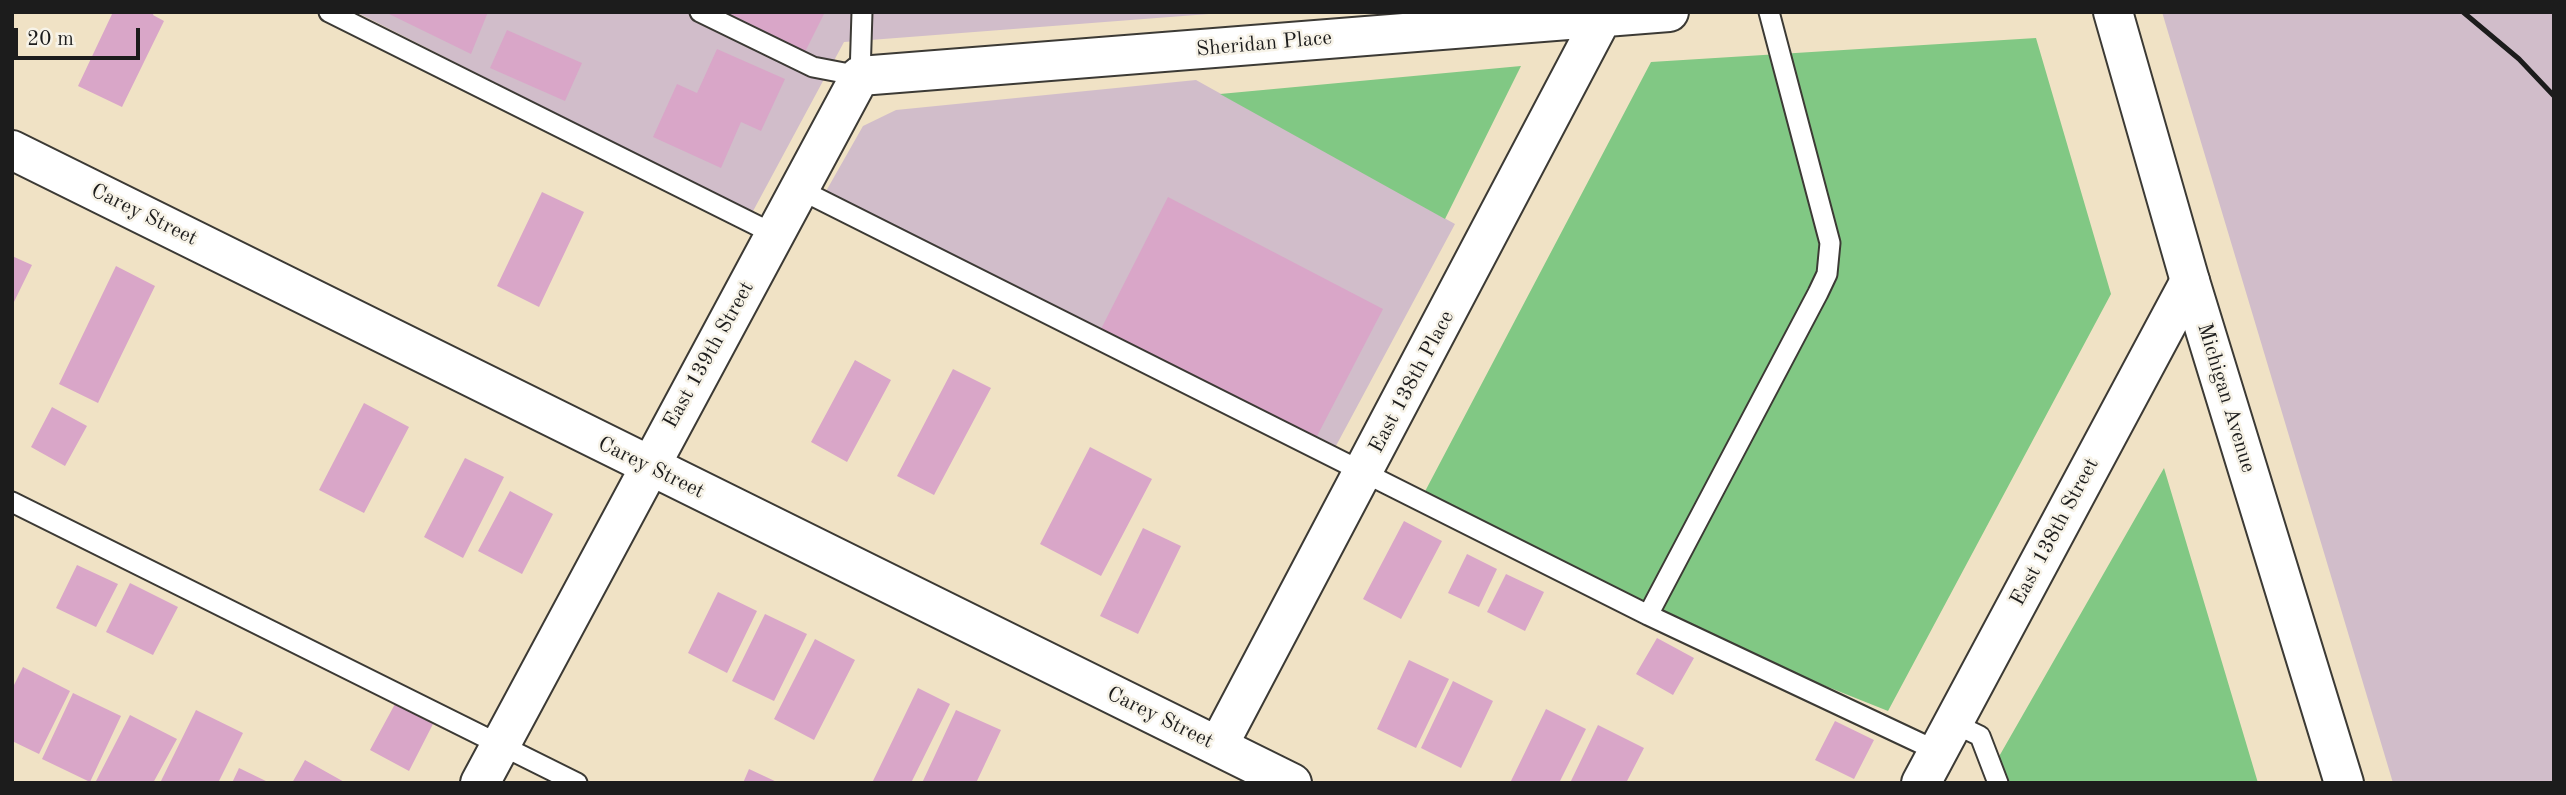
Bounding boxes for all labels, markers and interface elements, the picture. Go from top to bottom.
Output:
scale bar [18,14,144,58]
street label: Sheridan Place [1195,26,1333,62]
text: 20 m [27,29,74,50]
street label: Carey Street [87,178,201,252]
street label: East 139th Street [658,277,760,433]
street label: East 138th Place [1364,307,1460,457]
street label: Michigan Avenue [2191,320,2261,476]
street label: Carey Street [594,431,708,505]
street label: East 138th Street [2005,454,2105,610]
street label: Carey Street [1103,681,1217,755]

